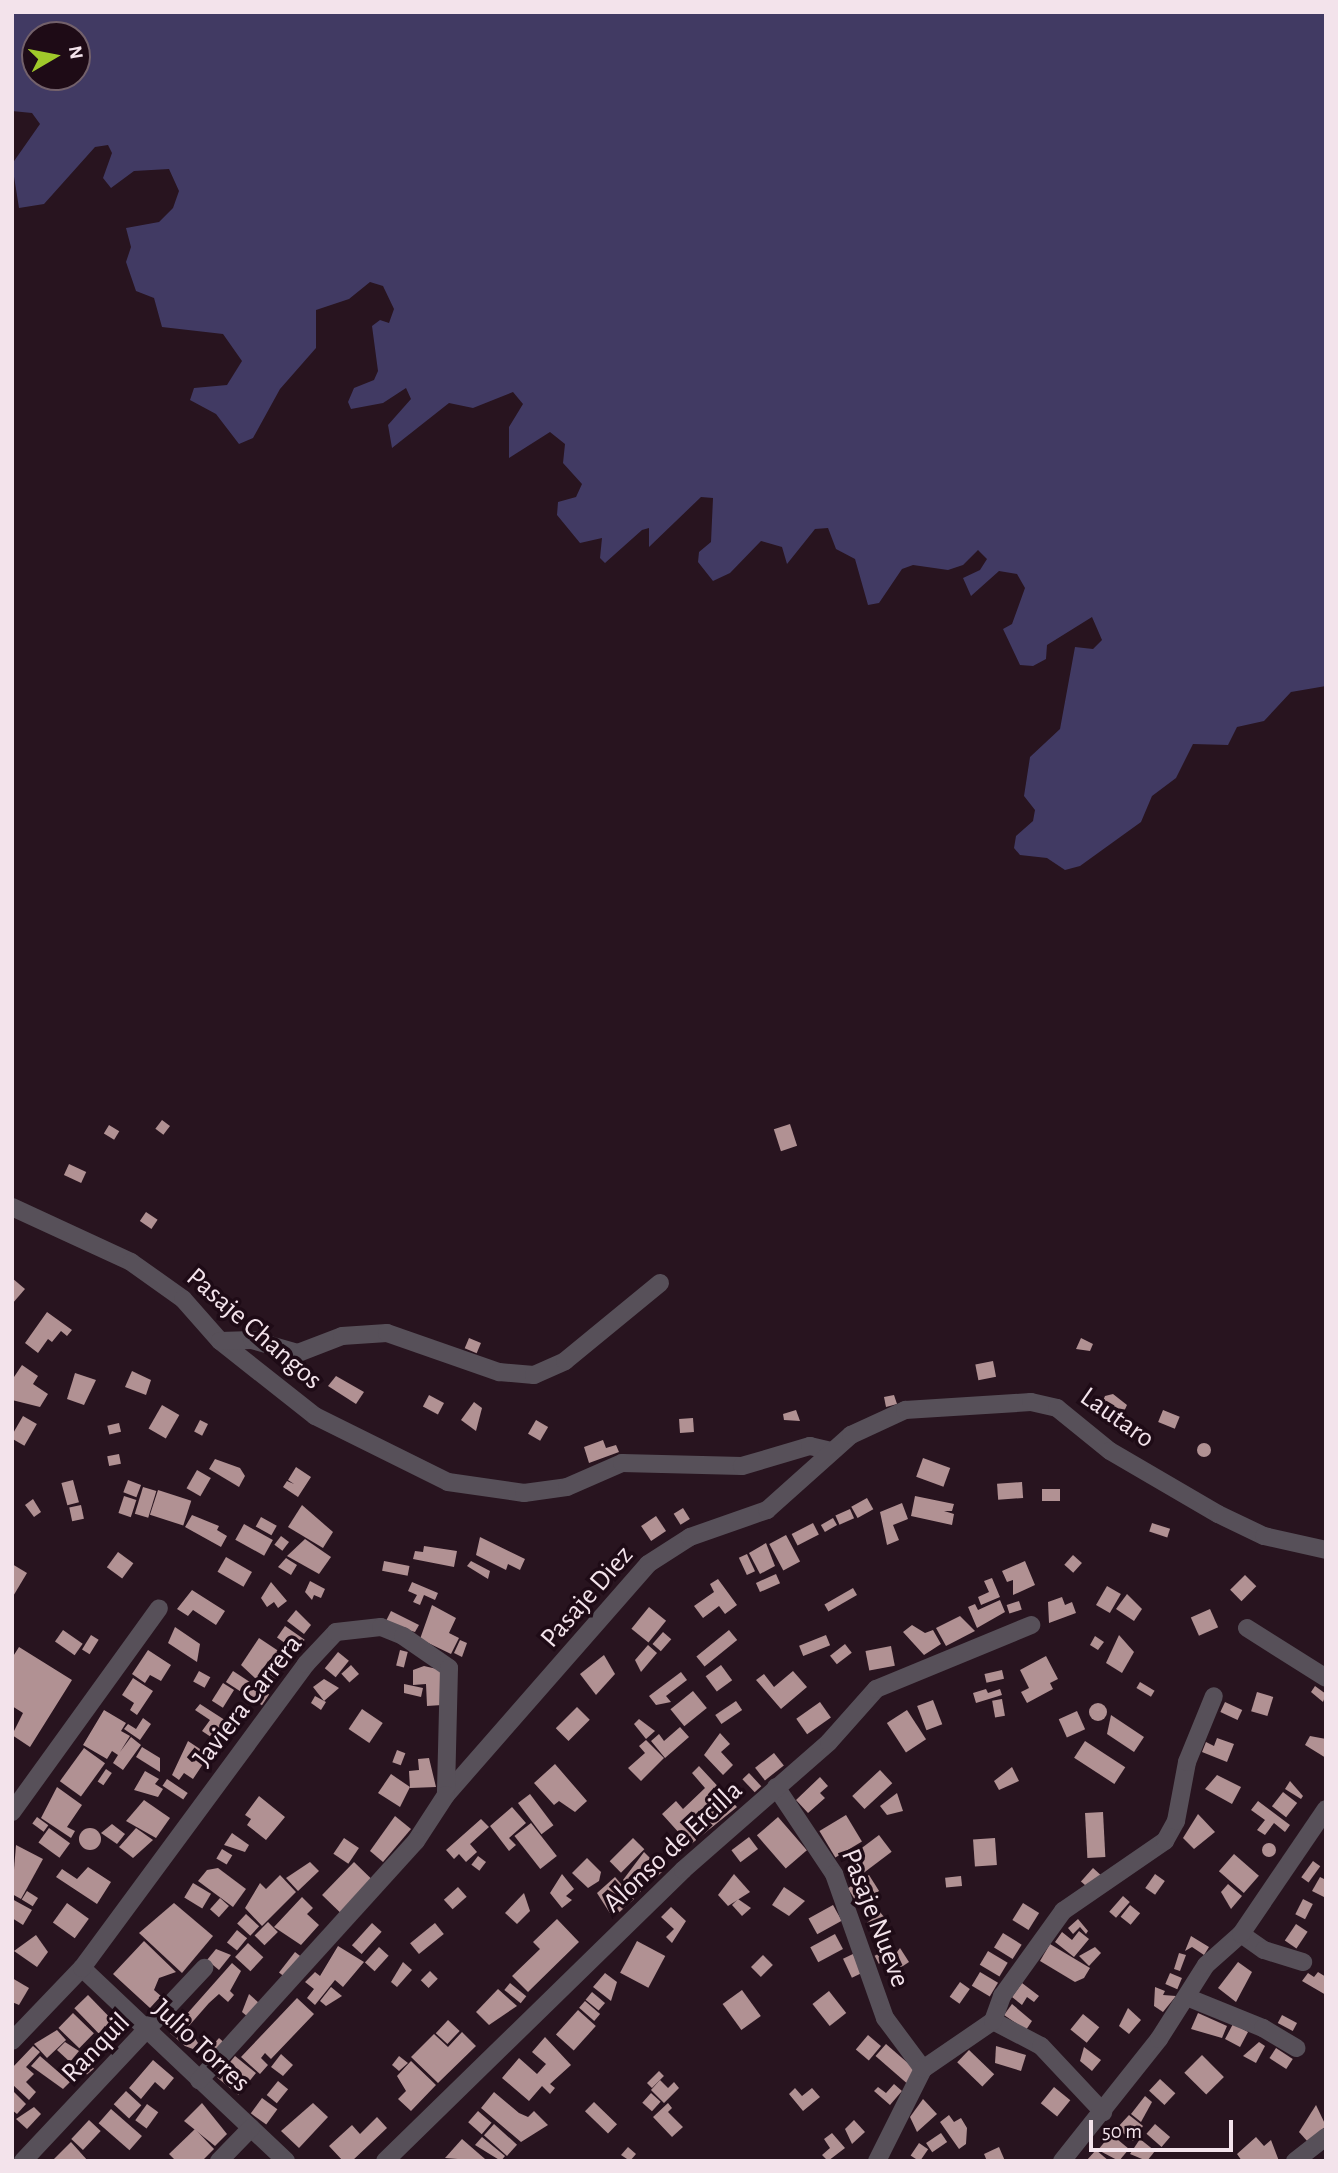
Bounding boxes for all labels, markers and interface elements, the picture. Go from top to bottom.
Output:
north arrow [21,21,91,91]
text: N [65,44,86,61]
street label: Pasaje Changos [179,1261,329,1397]
street label: Lautaro [1073,1380,1161,1456]
street label: Pasaje Diez [534,1539,640,1655]
street label: Javiera Carrera [186,1628,310,1774]
street label: Alonso de Ercilla [596,1774,750,1920]
street label: Pasaje Nueve [833,1844,917,1992]
street label: Julio Torres [145,1992,257,2100]
street label: Ranquil [55,2006,137,2090]
scale bar [1093,2106,1236,2150]
text: 50 m [1102,2121,1142,2142]

